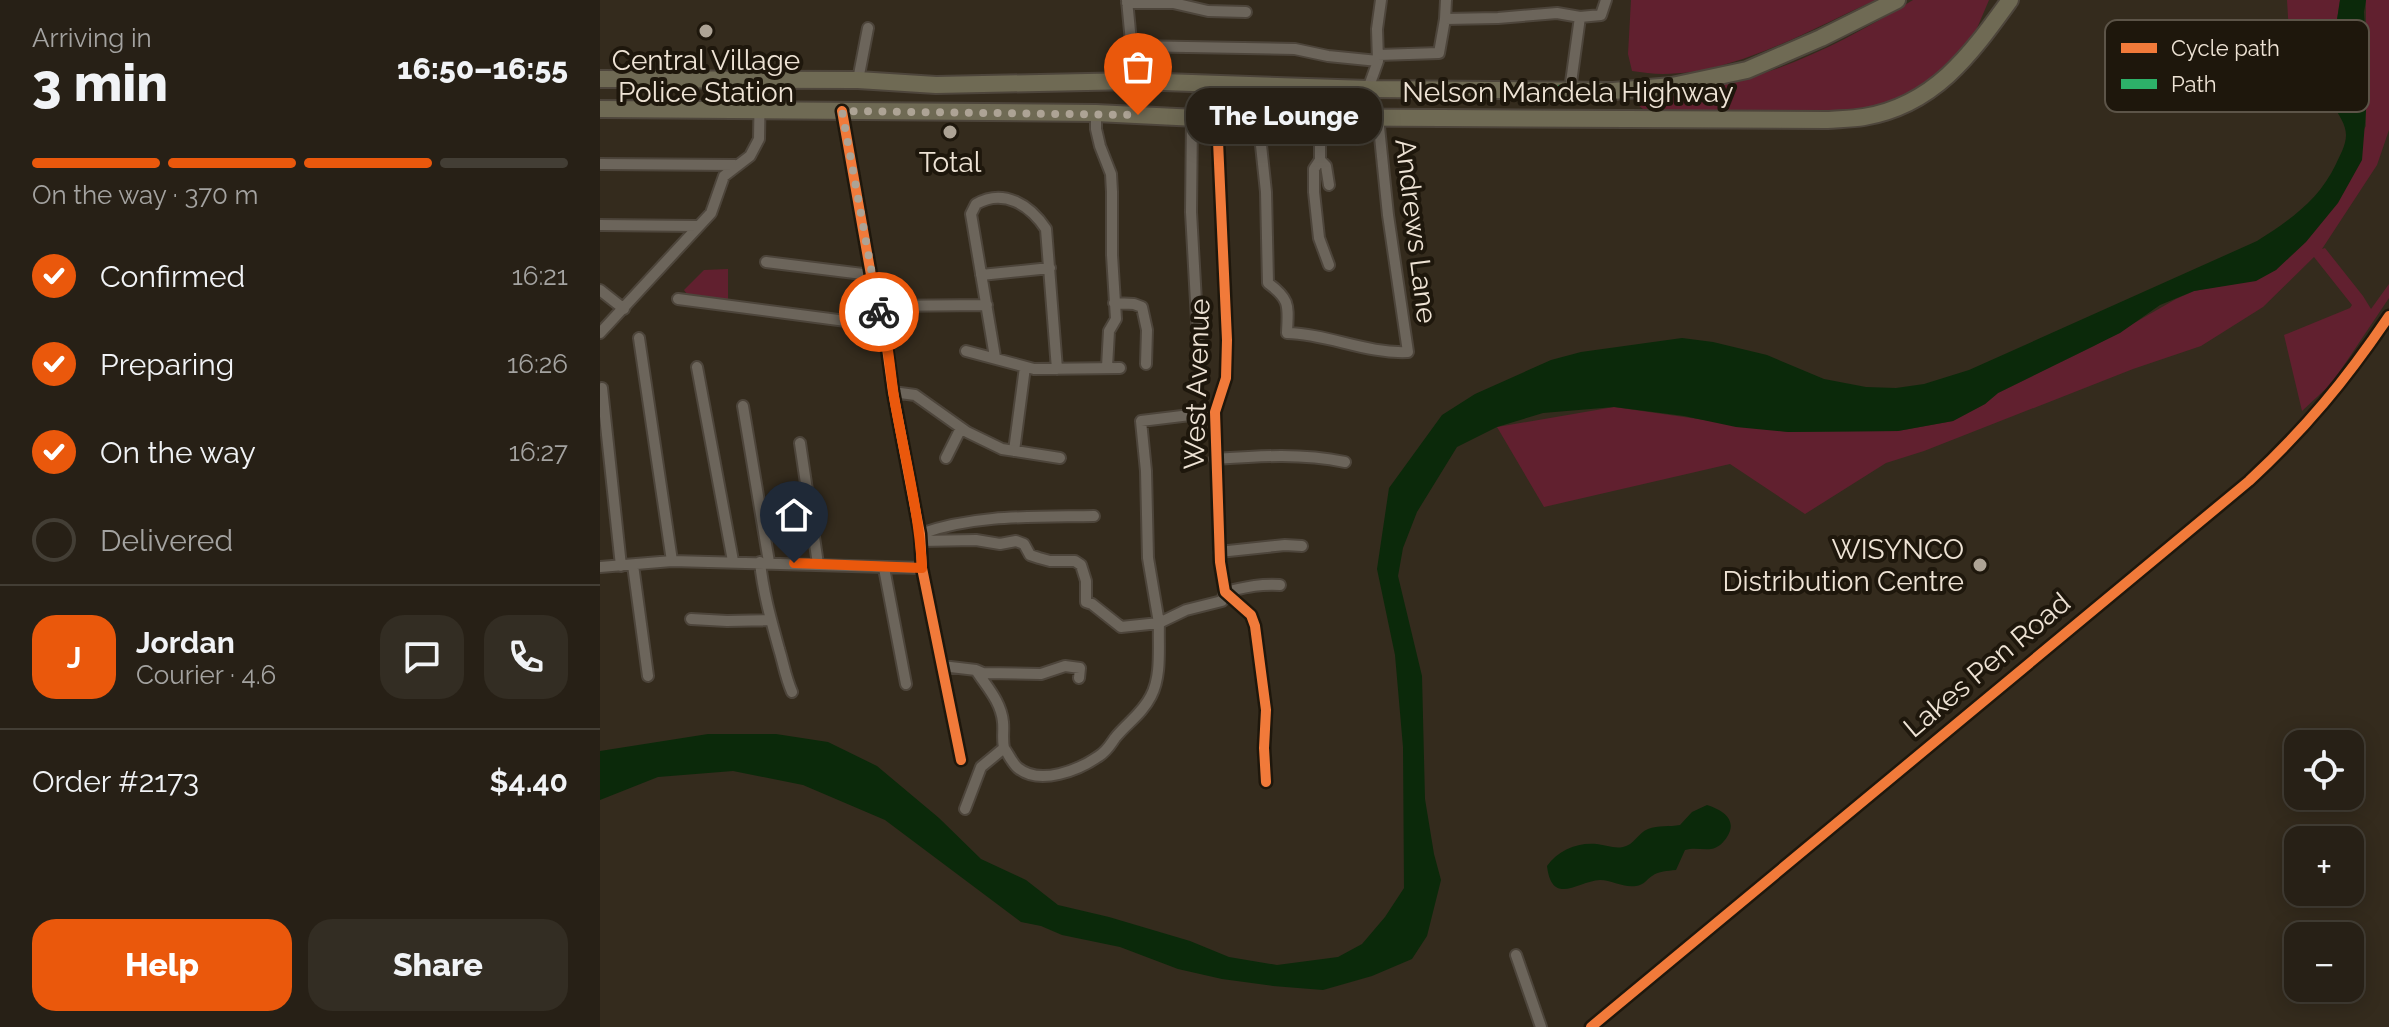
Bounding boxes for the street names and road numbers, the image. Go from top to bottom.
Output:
street label: Nelson Mandela Highway [1402,76,1734,109]
street label: Andrews Lane [1388,137,1444,325]
street label: West Avenue [1178,298,1216,470]
street label: Lakes Pen Road [1897,586,2077,744]

